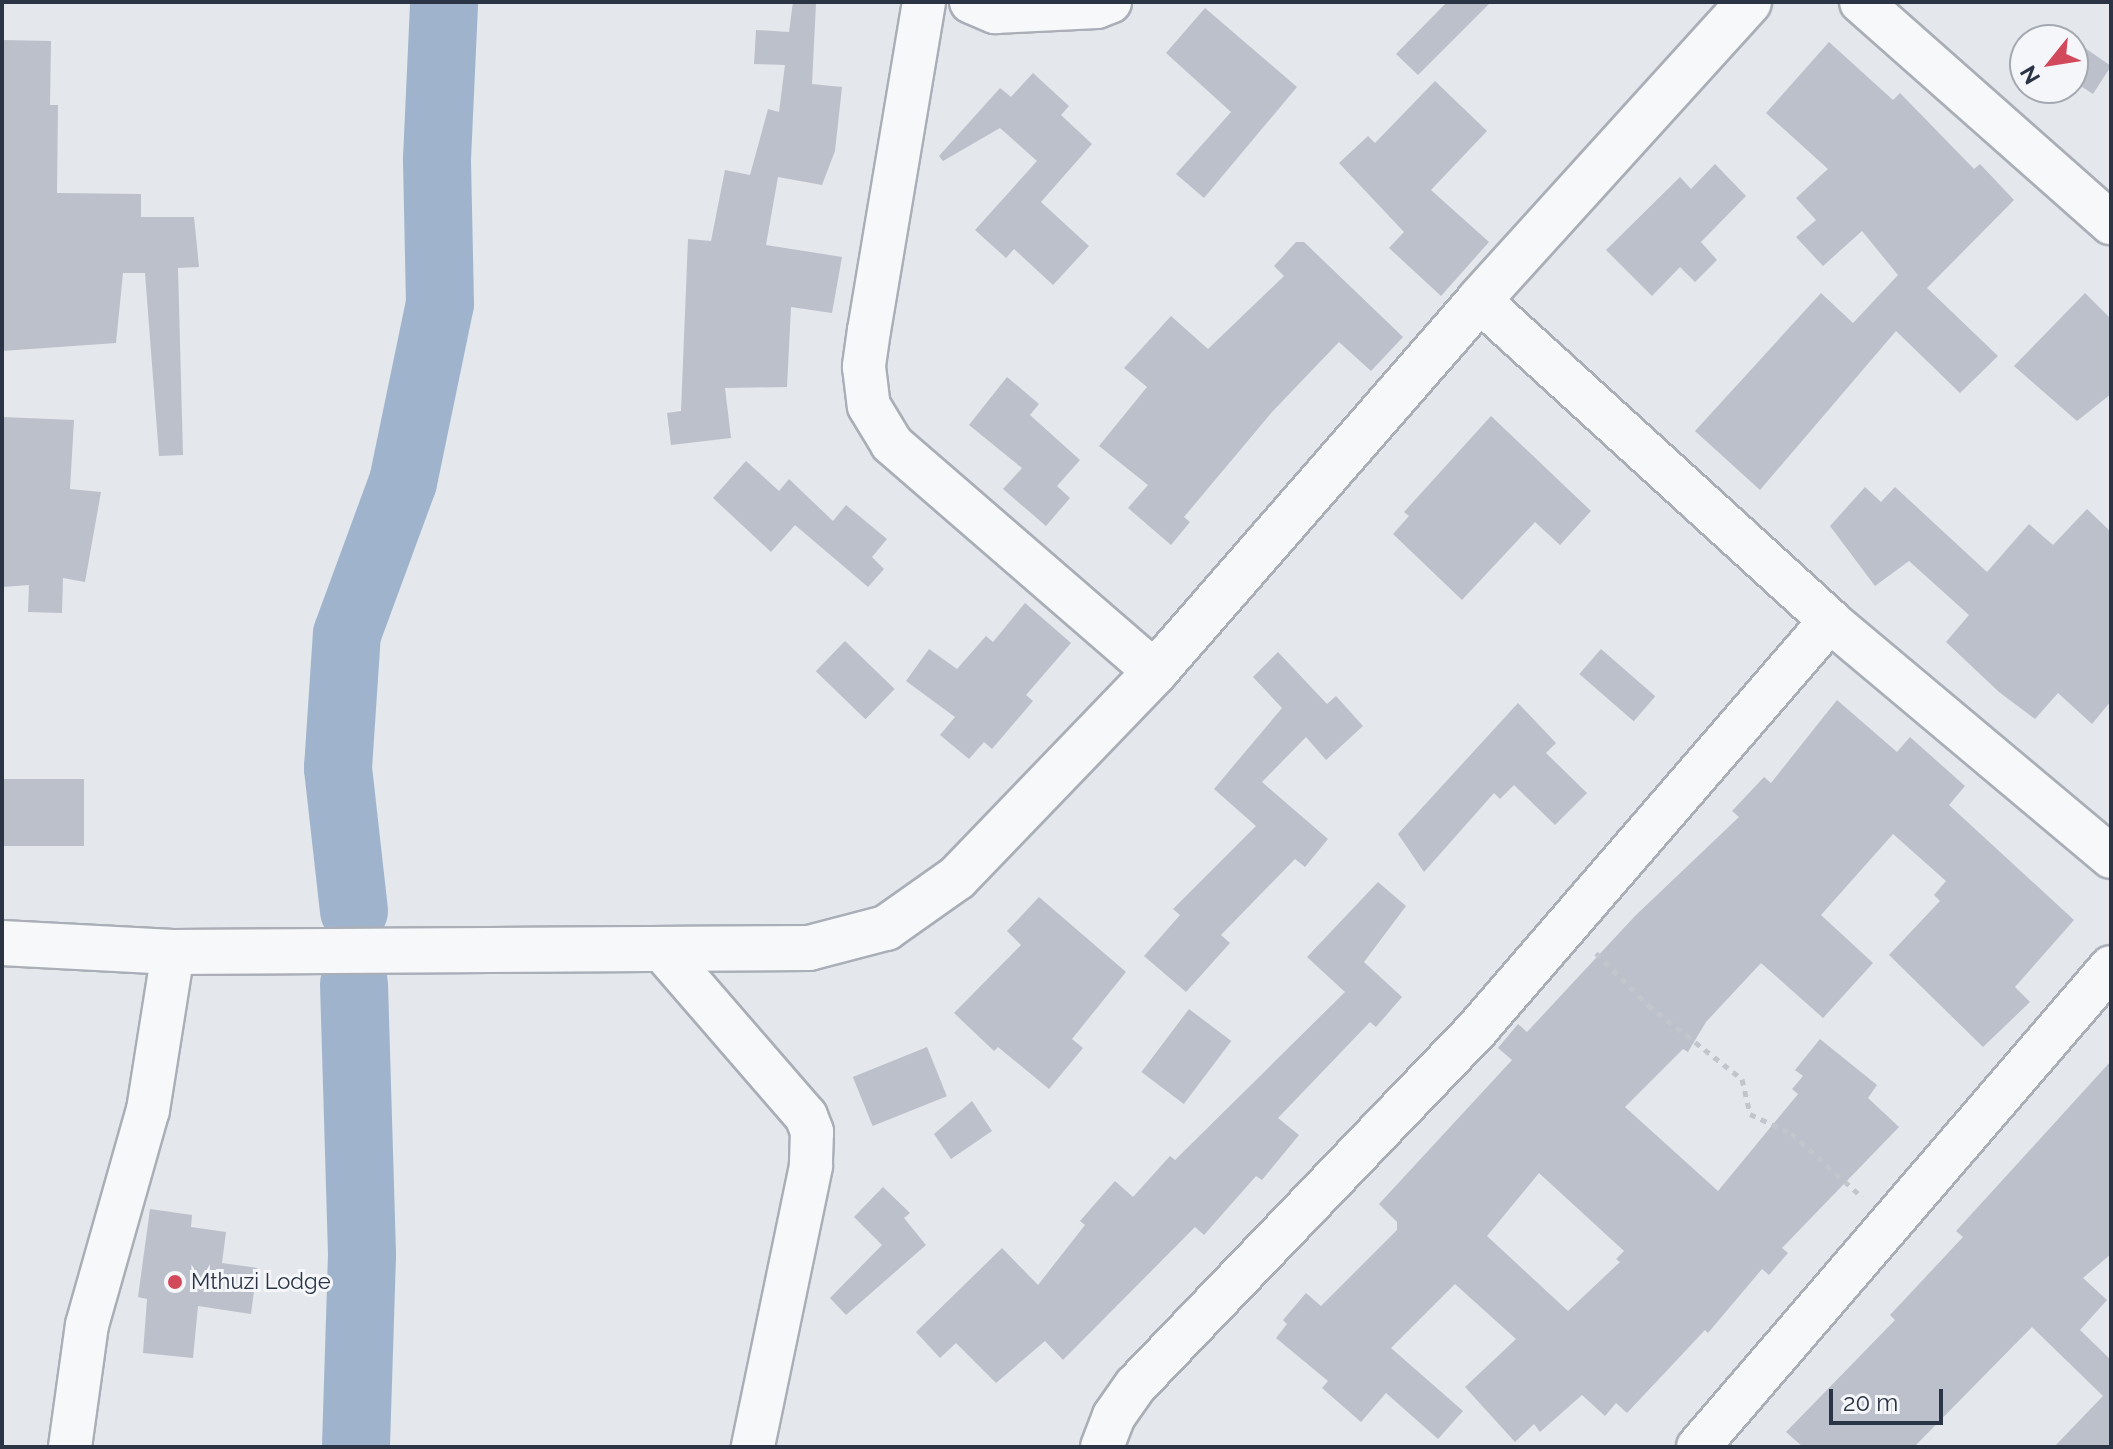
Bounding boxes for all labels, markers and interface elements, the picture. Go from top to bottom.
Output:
north arrow [2009,24,2089,104]
text: N [2014,61,2045,89]
place label: Mthuzi Lodge [191,1269,331,1295]
marker: Mthuzi Lodge [166,1273,184,1291]
scale bar [1833,1373,1947,1423]
text: 20 m [1843,1388,1898,1417]

